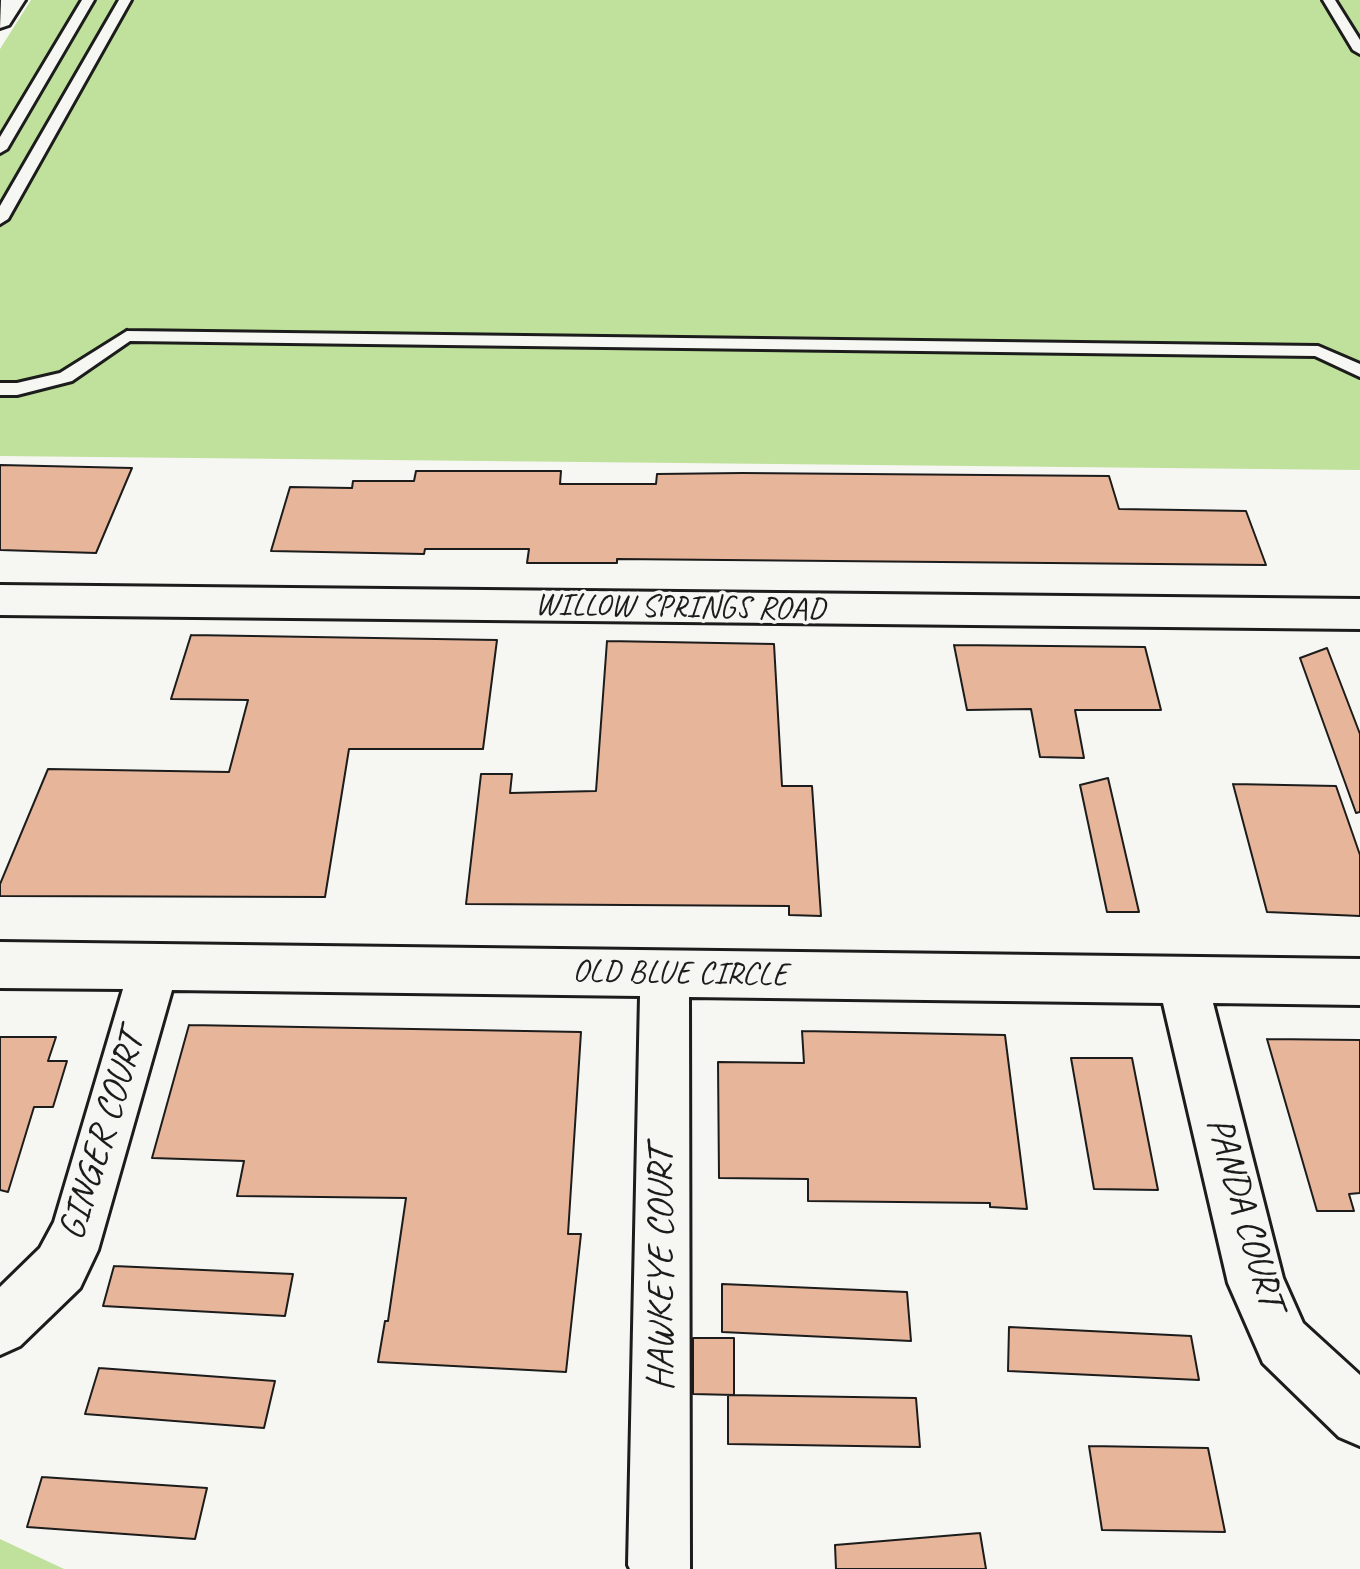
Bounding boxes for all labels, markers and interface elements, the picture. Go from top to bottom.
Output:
street label: WILLOW SPRINGS ROAD [535,586,825,630]
street label: OLD BLUE CIRCLE [572,953,788,995]
street label: GINGER COURT [50,1027,156,1245]
street label: PANDA COURT [1195,1112,1293,1314]
street label: HAWKEYE COURT [639,1147,685,1391]

